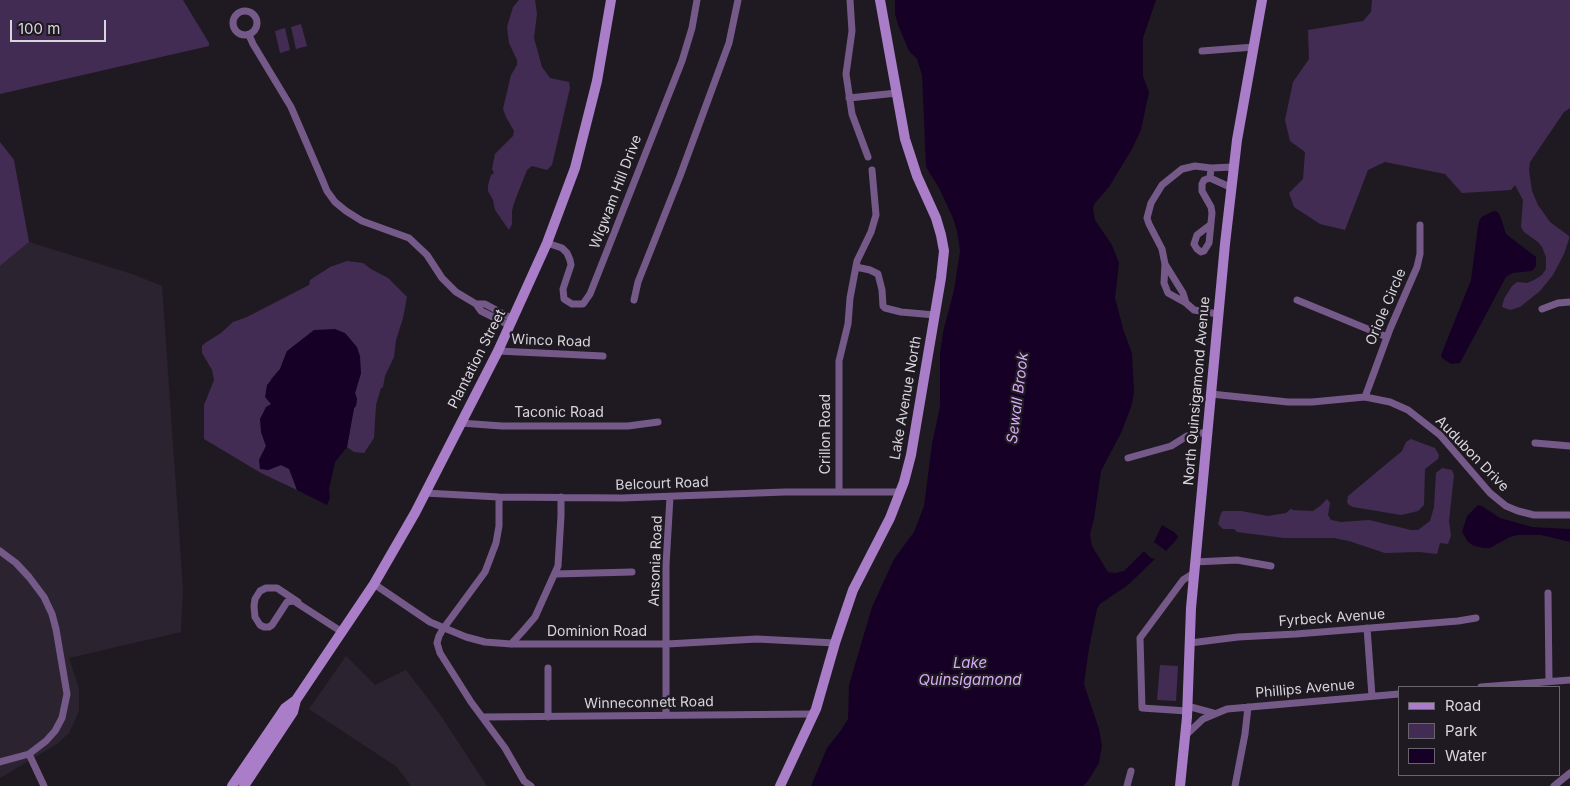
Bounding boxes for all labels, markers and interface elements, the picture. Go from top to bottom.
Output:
scale bar [12,10,109,42]
text: 100 m [18,19,60,38]
street label: Wigwam Hill Drive [587,133,645,251]
street label: Oriole Circle [1362,266,1410,348]
street label: North Quinsigamond Avenue [1180,296,1214,486]
street label: Plantation Street [445,307,509,411]
street label: Winco Road [511,331,591,351]
street label: Lake Avenue North [887,335,925,461]
water label: Sewall Brook [1003,351,1033,445]
street label: Crillon Road [818,394,834,474]
street label: Taconic Road [514,405,604,421]
street label: Audubon Drive [1432,413,1512,495]
street label: Belcourt Road [615,474,709,494]
street label: Ansonia Road [646,515,666,607]
street label: Fyrbeck Avenue [1278,606,1386,630]
street label: Dominion Road [547,624,647,640]
water label: Lake Quinsigamond [918,654,1022,689]
street label: Phillips Avenue [1255,676,1355,702]
legend [1398,686,1560,776]
street label: Winneconnett Road [584,693,714,713]
text: Road [1445,696,1481,715]
text: Park [1445,721,1477,740]
text: Water [1445,746,1487,765]

